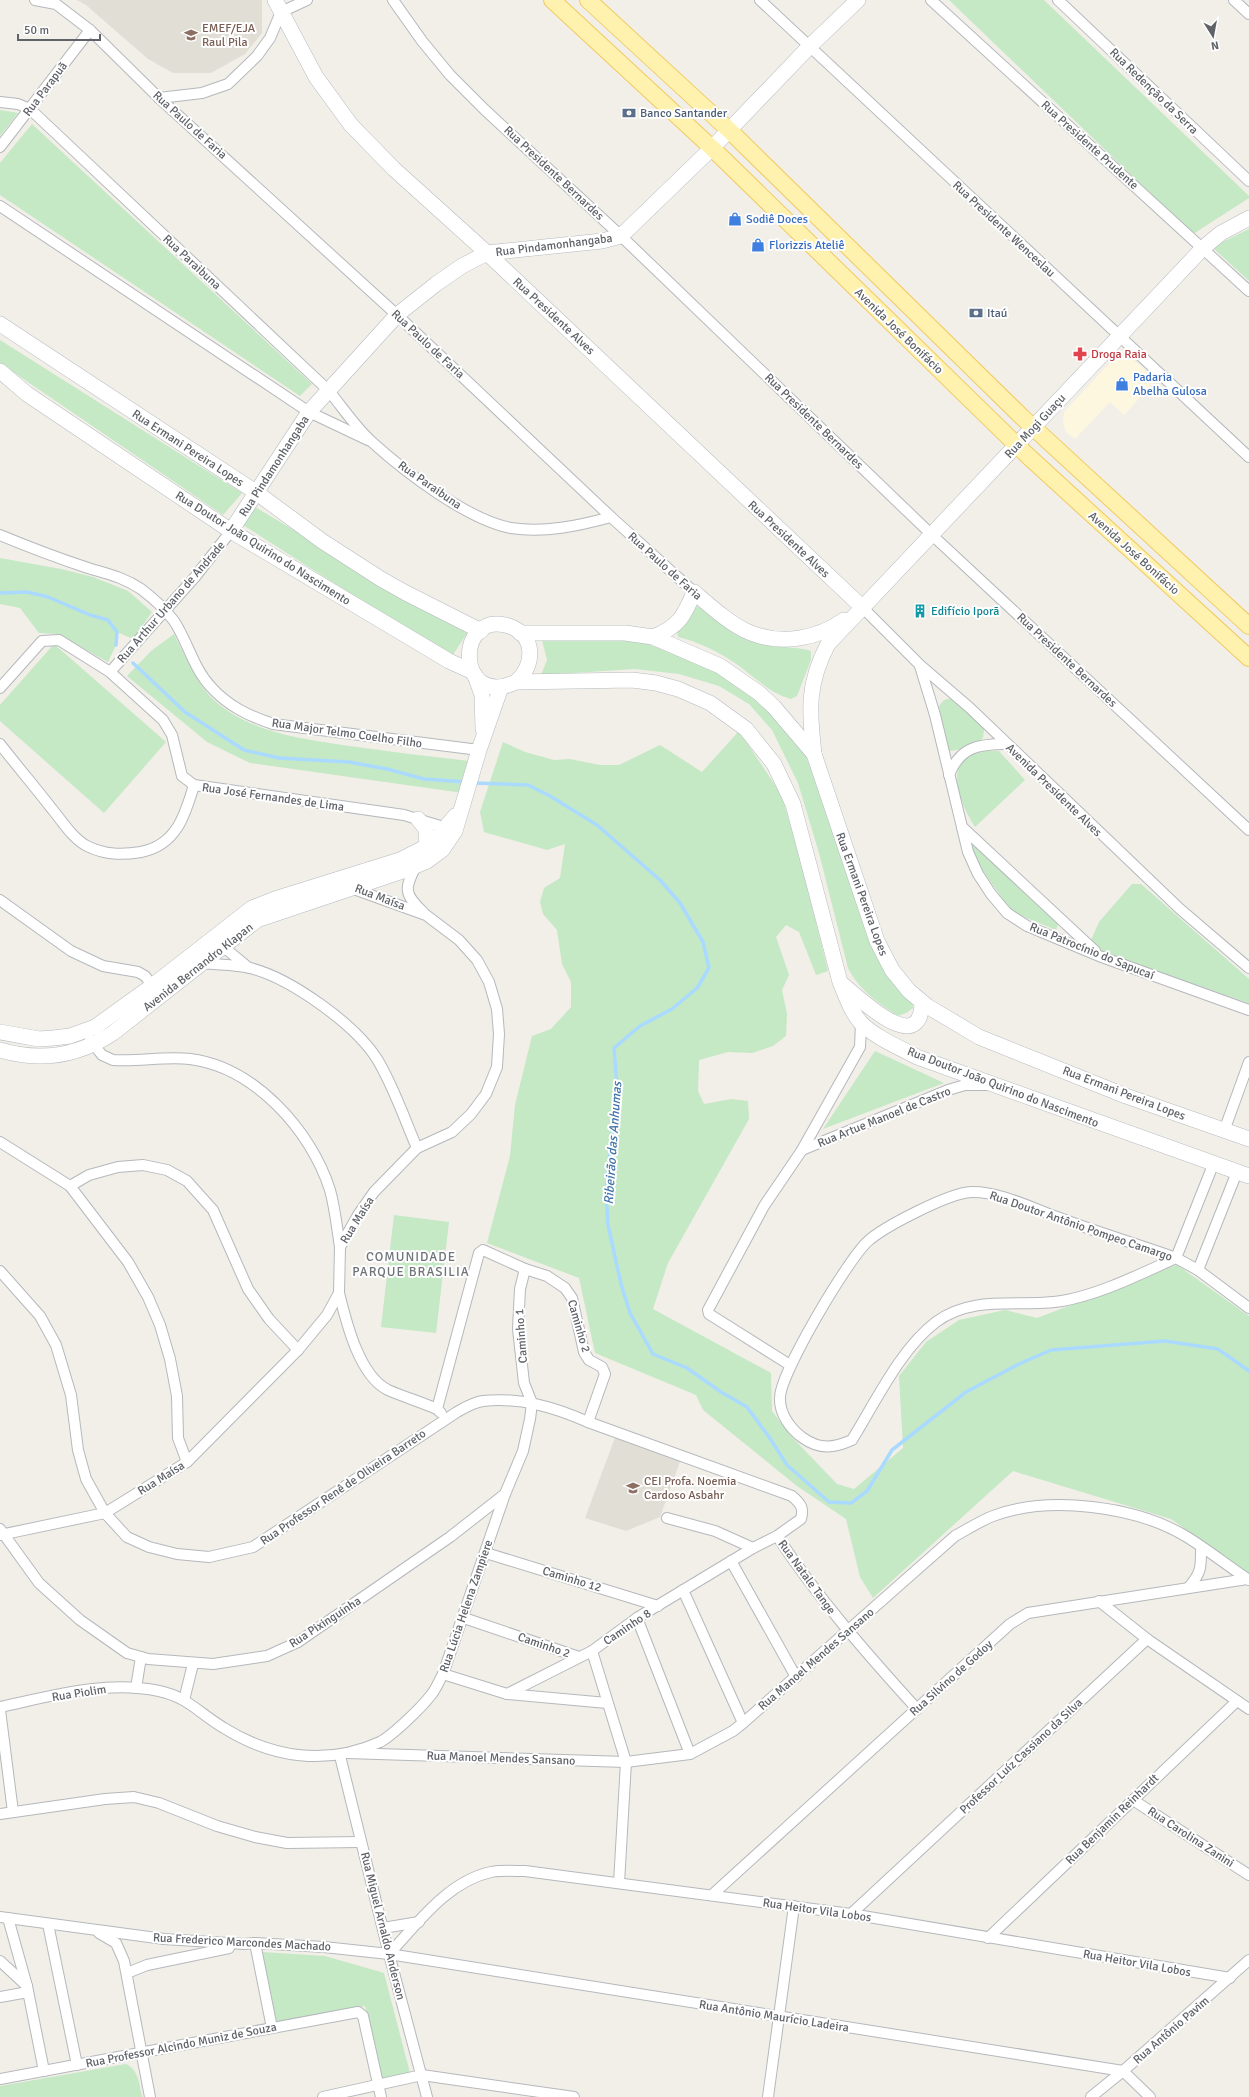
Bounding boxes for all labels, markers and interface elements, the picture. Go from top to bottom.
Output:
scale bar [18,16,100,42]
north arrow [1193,16,1233,56]
place label: EMEF/EJA Raul Pila [202,21,256,50]
text: 50 m [24,23,49,38]
school or university icon: EMEF/EJA Raul Pila [183,27,199,43]
text: N [1210,38,1220,52]
street label: Rua Redenção da Serra [1106,45,1201,138]
street label: Rua Parapuã [20,59,71,119]
street label: Rua Paulo de Faria [149,88,230,163]
street label: Rua Presidente Prudente [1038,98,1141,193]
bank icon: Banco Santander [621,105,637,121]
place label: Banco Santander [640,106,728,121]
street label: Rua Presidente Bernardes [500,123,607,224]
street label: Rua Presidente Wenceslau [949,178,1058,281]
shop icon: Sodiê Doces [727,211,743,227]
place label: Sodiê Doces [746,212,808,227]
street label: Rua Pindamonhangaba [495,231,613,260]
street label: Rua Paraibuna [159,232,224,293]
shop icon: Florizzis Ateliê [750,237,766,253]
place label: Florizzis Ateliê [769,238,845,253]
street label: Rua Presidente Alves [510,275,598,358]
street label: Avenida José Bonifácio [851,285,946,378]
bank icon: Itaú [968,305,984,321]
place label: Itaú [987,306,1007,321]
street label: Rua Paulo de Faria [388,307,467,382]
pharmacy icon: Droga Raia [1072,346,1088,362]
place label: Droga Raia [1091,347,1147,362]
street label: Rua Presidente Bernardes [761,370,866,472]
place label: Padaria Abelha Gulosa [1133,370,1207,399]
shop icon: Padaria Abelha Gulosa [1114,376,1130,392]
street label: Rua Mogi Guaçu [1002,391,1069,462]
street label: Rua Ermani Pereira Lopes [129,407,246,490]
street label: Rua Pindamonhangaba [236,413,313,520]
street label: Rua Paraibuna [395,458,464,513]
street label: Rua Doutor João Quirino do Nascimento [172,488,353,609]
street label: Rua Presidente Alves [745,498,833,581]
street label: Avenida José Bonifácio [1085,509,1182,598]
street label: Rua Paulo de Faria [624,529,705,604]
street label: Rua Arthur Urbano de Andrade [114,538,228,666]
building icon: Edifício Iporã [912,603,928,619]
place label: Edifício Iporã [931,604,999,619]
street label: Rua Presidente Bernardes [1013,610,1120,711]
street label: Rua Major Telmo Coelho Filho [271,716,423,751]
street label: Avenida Presidente Alves [1003,741,1105,840]
street label: Rua José Fernandes de Lima [201,780,345,815]
street label: Rua Ermani Pereira Lopes [832,830,891,958]
street label: Rua Maísa [353,881,407,914]
street label: Avenida Bernandro Klapan [140,920,256,1015]
street label: Rua Patrocínio do Sapucaí [1027,920,1157,984]
street label: Rua Doutor João Quirino do Nascimento [905,1044,1101,1131]
street label: Rua Ermani Pereira Lopes [1060,1063,1187,1124]
water label: Ribeirão das Anhumas [601,1080,625,1205]
street label: Rua Artue Manoel de Castro [815,1084,953,1151]
street label: Rua Doutor Antônio Pompeo Camargo [987,1188,1174,1265]
street label: Rua Maísa [337,1194,378,1247]
district label: COMUNIDADE PARQUE BRASILIA [352,1249,470,1280]
street label: Caminho 2 [564,1298,593,1354]
street label: Caminho 1 [512,1308,531,1364]
street label: Rua Professor Renê de Oliveira Barreto [258,1426,429,1549]
street label: Rua Maísa [135,1458,188,1499]
place label: CEI Profa. Noemia Cardoso Asbahr [644,1474,736,1503]
school or university icon: CEI Profa. Noemia Cardoso Asbahr [625,1480,641,1496]
street label: Rua Natale Tange [774,1537,839,1618]
street label: Rua Lúcia Helena Zampiere [437,1538,496,1674]
street label: Caminho 12 [540,1563,603,1596]
street label: Rua Pixinguinha [286,1594,364,1651]
street label: Rua Manoel Mendes Sansano [755,1605,877,1714]
street label: Caminho 8 [600,1606,654,1649]
street label: Caminho 2 [516,1630,572,1661]
street label: Rua Silvino de Godoy [907,1637,996,1720]
street label: Rua Piolim [51,1682,107,1705]
street label: Professor Luíz Cassiano da Silva [957,1695,1086,1817]
street label: Rua Manoel Mendes Sansano [426,1748,576,1769]
street label: Rua Benjamin Reinhardt [1063,1771,1162,1868]
street label: Rua Carolina Zanini [1145,1804,1237,1871]
street label: Rua Miguel Arnaldo Anderson [357,1851,408,2002]
street label: Rua Heitor Vila Lobos [762,1895,872,1926]
street label: Rua Frederico Marcondes Machado [153,1930,331,1955]
street label: Rua Heitor Vila Lobos [1082,1947,1192,1980]
street label: Rua Antônio Pavim [1130,1993,1212,2067]
street label: Rua Antônio Maurício Ladeira [698,1997,850,2036]
street label: Rua Professor Alcindo Muniz de Souza [84,2020,278,2071]

